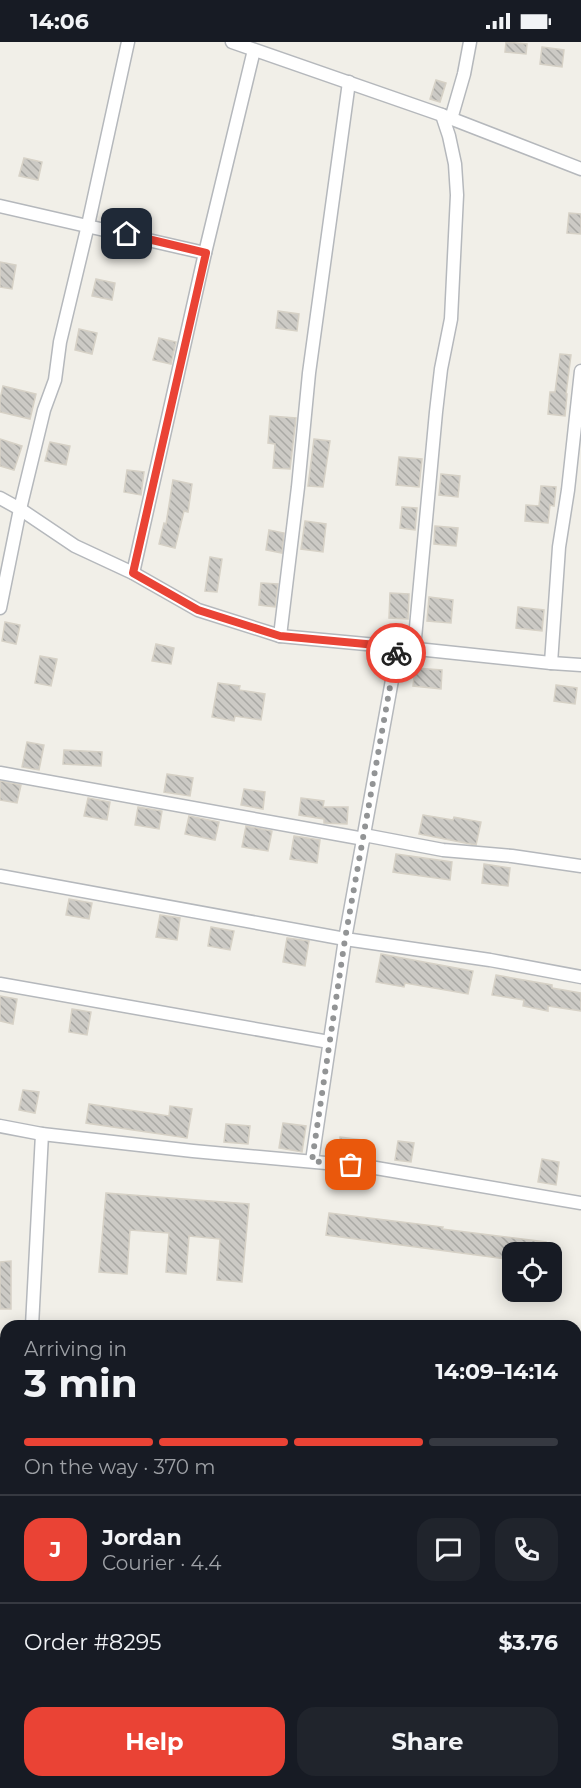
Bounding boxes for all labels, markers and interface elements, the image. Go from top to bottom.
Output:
text: 14:06 [30,8,89,35]
pin [101,208,152,259]
icon: home [110,217,143,250]
courier [366,623,426,683]
icon: bike [380,637,413,670]
pin [325,1139,376,1190]
icon: bag [334,1148,367,1181]
map controls [502,1242,562,1302]
button: locate [502,1242,562,1302]
text: Arriving in [24,1337,127,1361]
text: 14:09–14:14 [435,1358,558,1385]
text: 3 min [24,1359,138,1407]
text: On the way · 370 m [24,1455,216,1479]
button: chat [417,1518,480,1581]
button: phone [495,1518,558,1581]
text: Jordan [102,1524,182,1551]
text: J [50,1536,61,1563]
text: Courier · 4.4 [102,1551,221,1575]
text: Order #8295 [24,1629,162,1656]
text: $3.76 [498,1629,558,1656]
button: Help [24,1707,285,1776]
button: Share [297,1707,558,1776]

